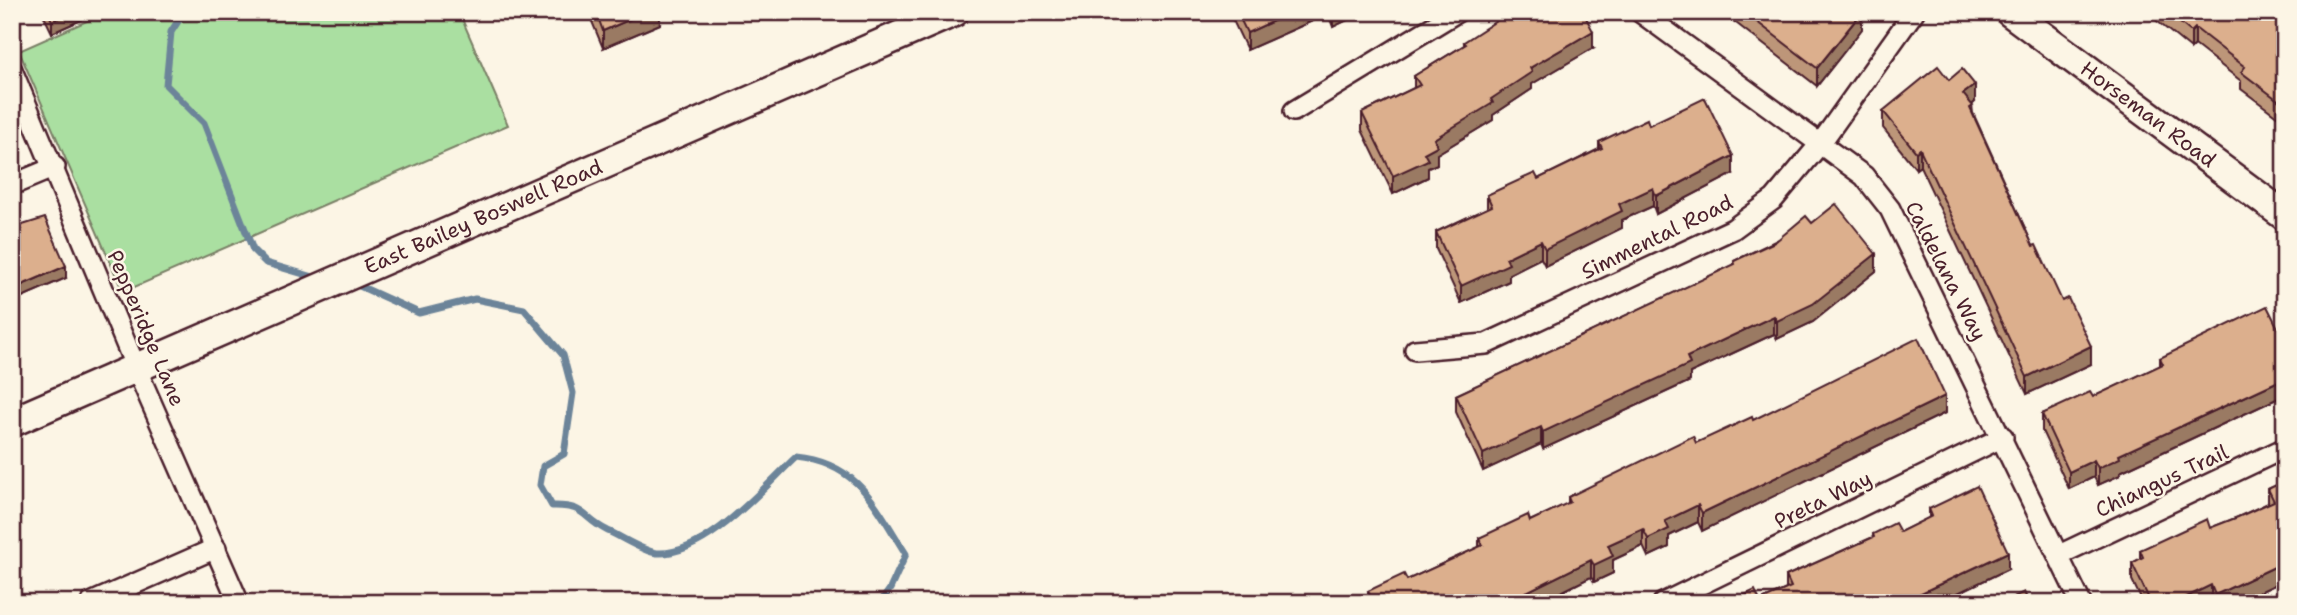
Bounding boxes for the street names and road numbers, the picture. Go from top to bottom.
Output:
street label: Horseman Road [2075,55,2222,174]
street label: East Bailey Boswell Road [360,153,607,281]
street label: Simmental Road [1576,188,1738,286]
street label: Caldelana Way [1899,197,1993,345]
street label: Pepperidge Lane [100,246,192,410]
street label: Chiangus Trail [2091,438,2234,524]
street label: Preta Way [1770,464,1876,536]

